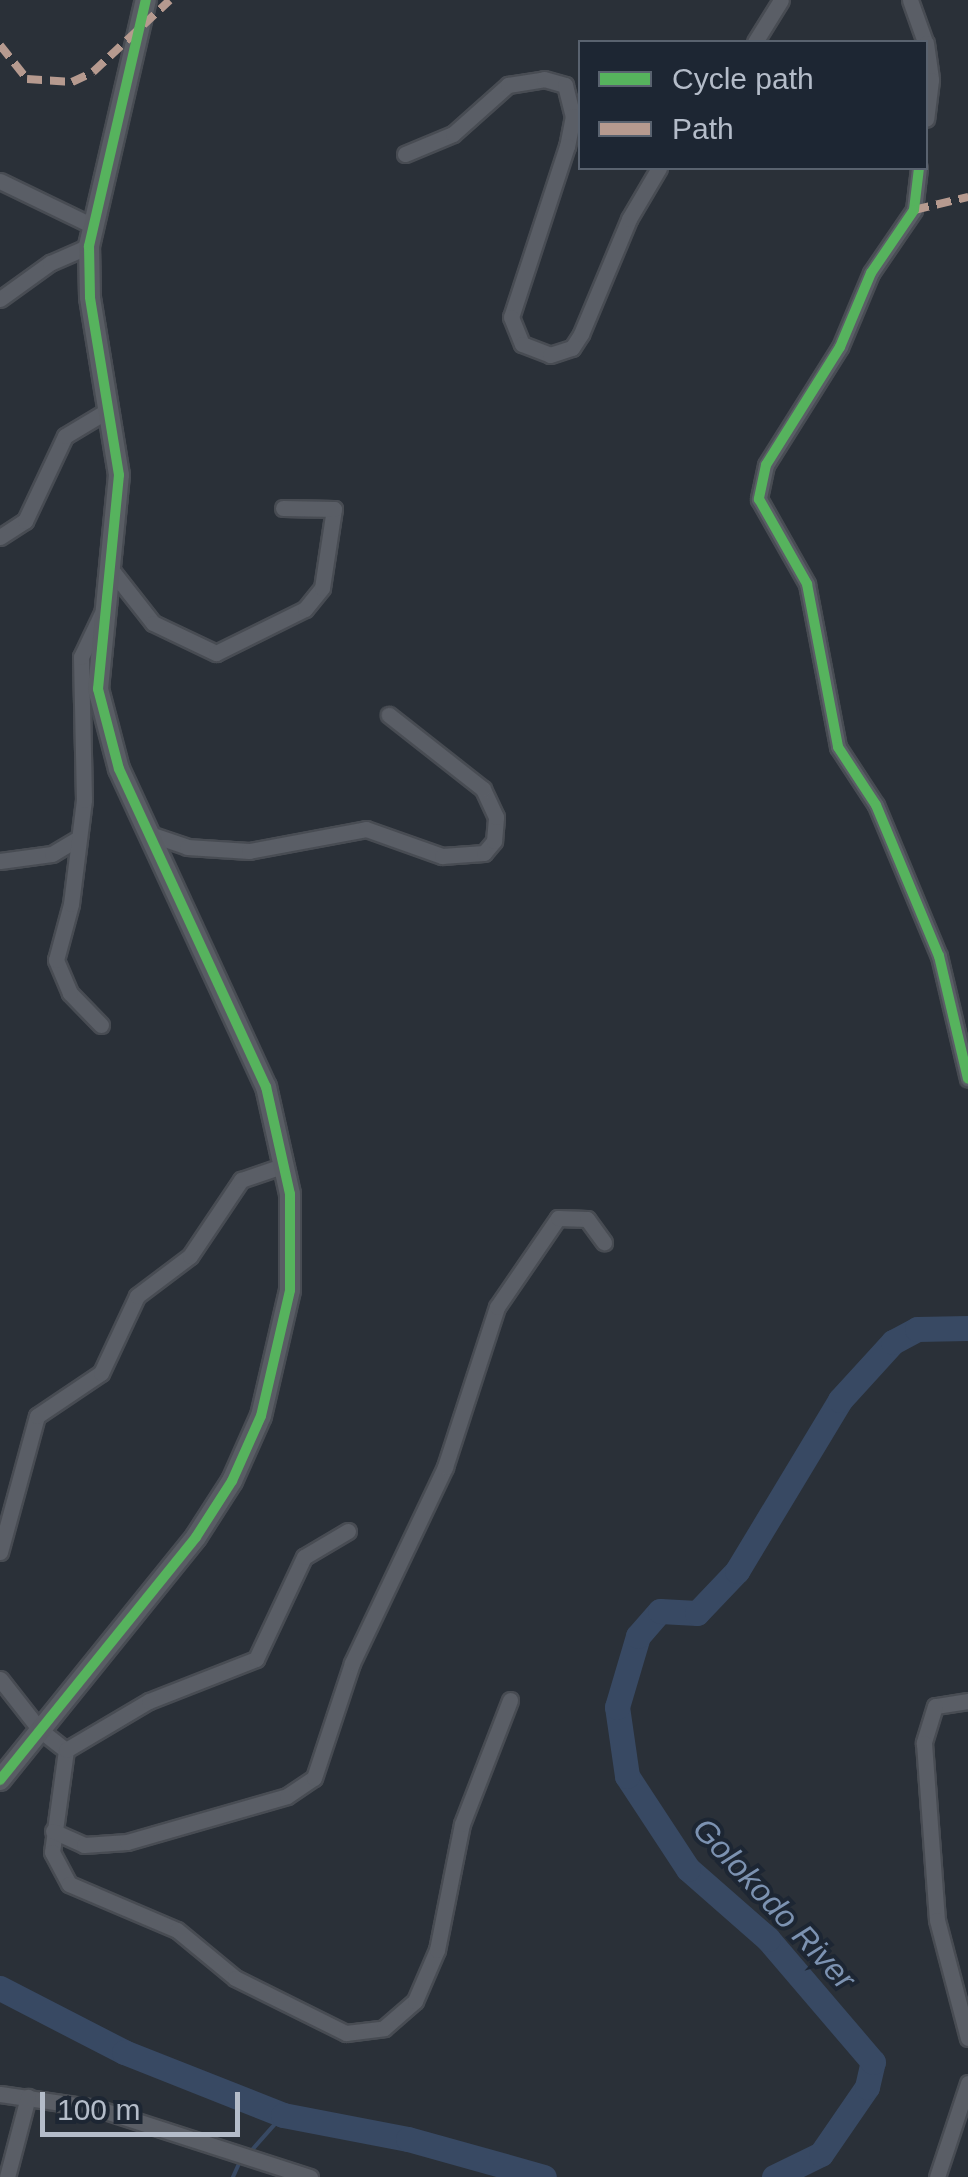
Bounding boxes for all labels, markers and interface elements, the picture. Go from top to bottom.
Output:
legend [578,40,928,170]
text: Cycle path [672,62,814,95]
text: Path [672,112,734,145]
water label: Golokodo River [685,1810,863,1998]
scale bar [45,2072,245,2134]
text: 100 m [57,2093,140,2126]

